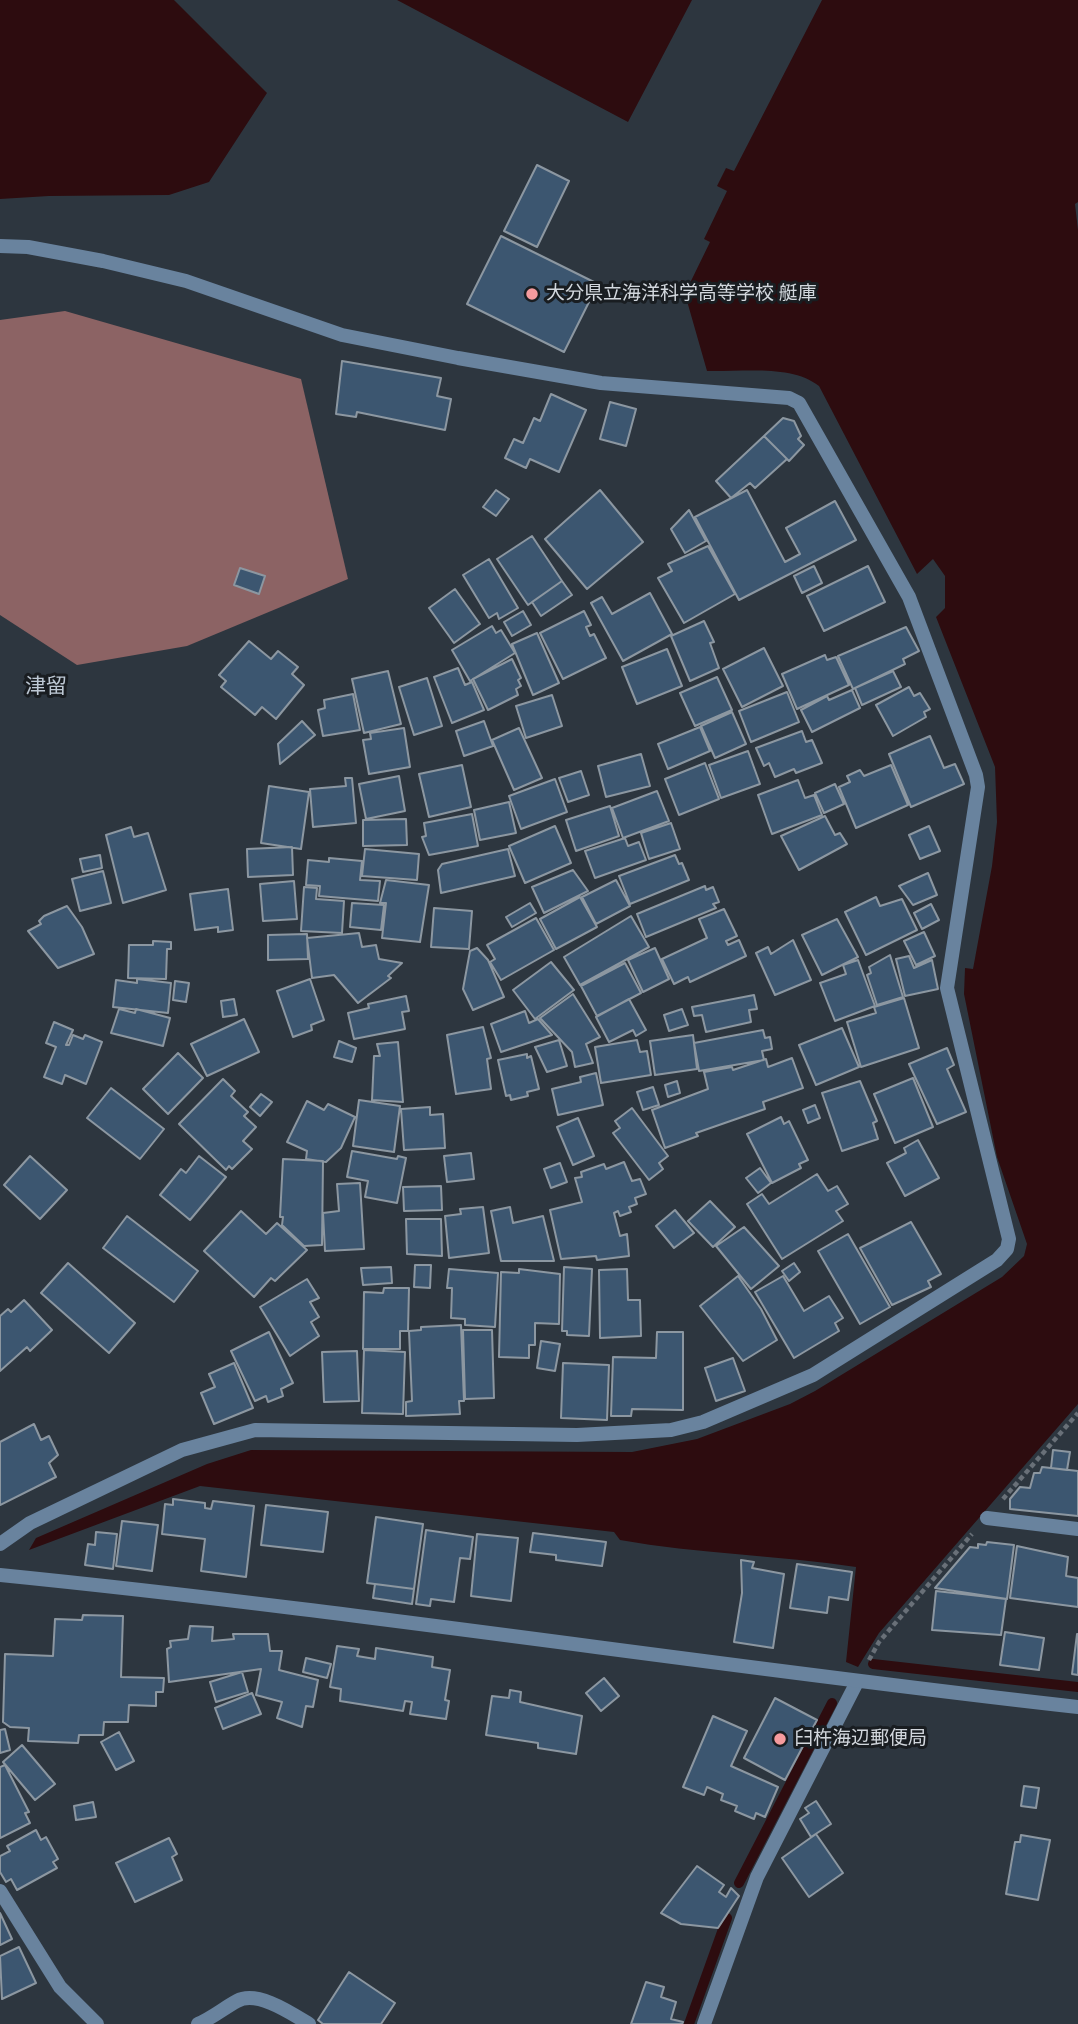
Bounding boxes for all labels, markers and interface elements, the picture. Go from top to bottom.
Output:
place label: 大分県立海洋科学高等学校 艇庫 [546,283,817,305]
marker: 大分県立海洋科学高等学校 艇庫 [524,286,540,302]
district label: 津留 [25,674,67,700]
place label: 臼杵海辺郵便局 [794,1728,927,1750]
marker: 臼杵海辺郵便局 [772,1731,788,1747]

